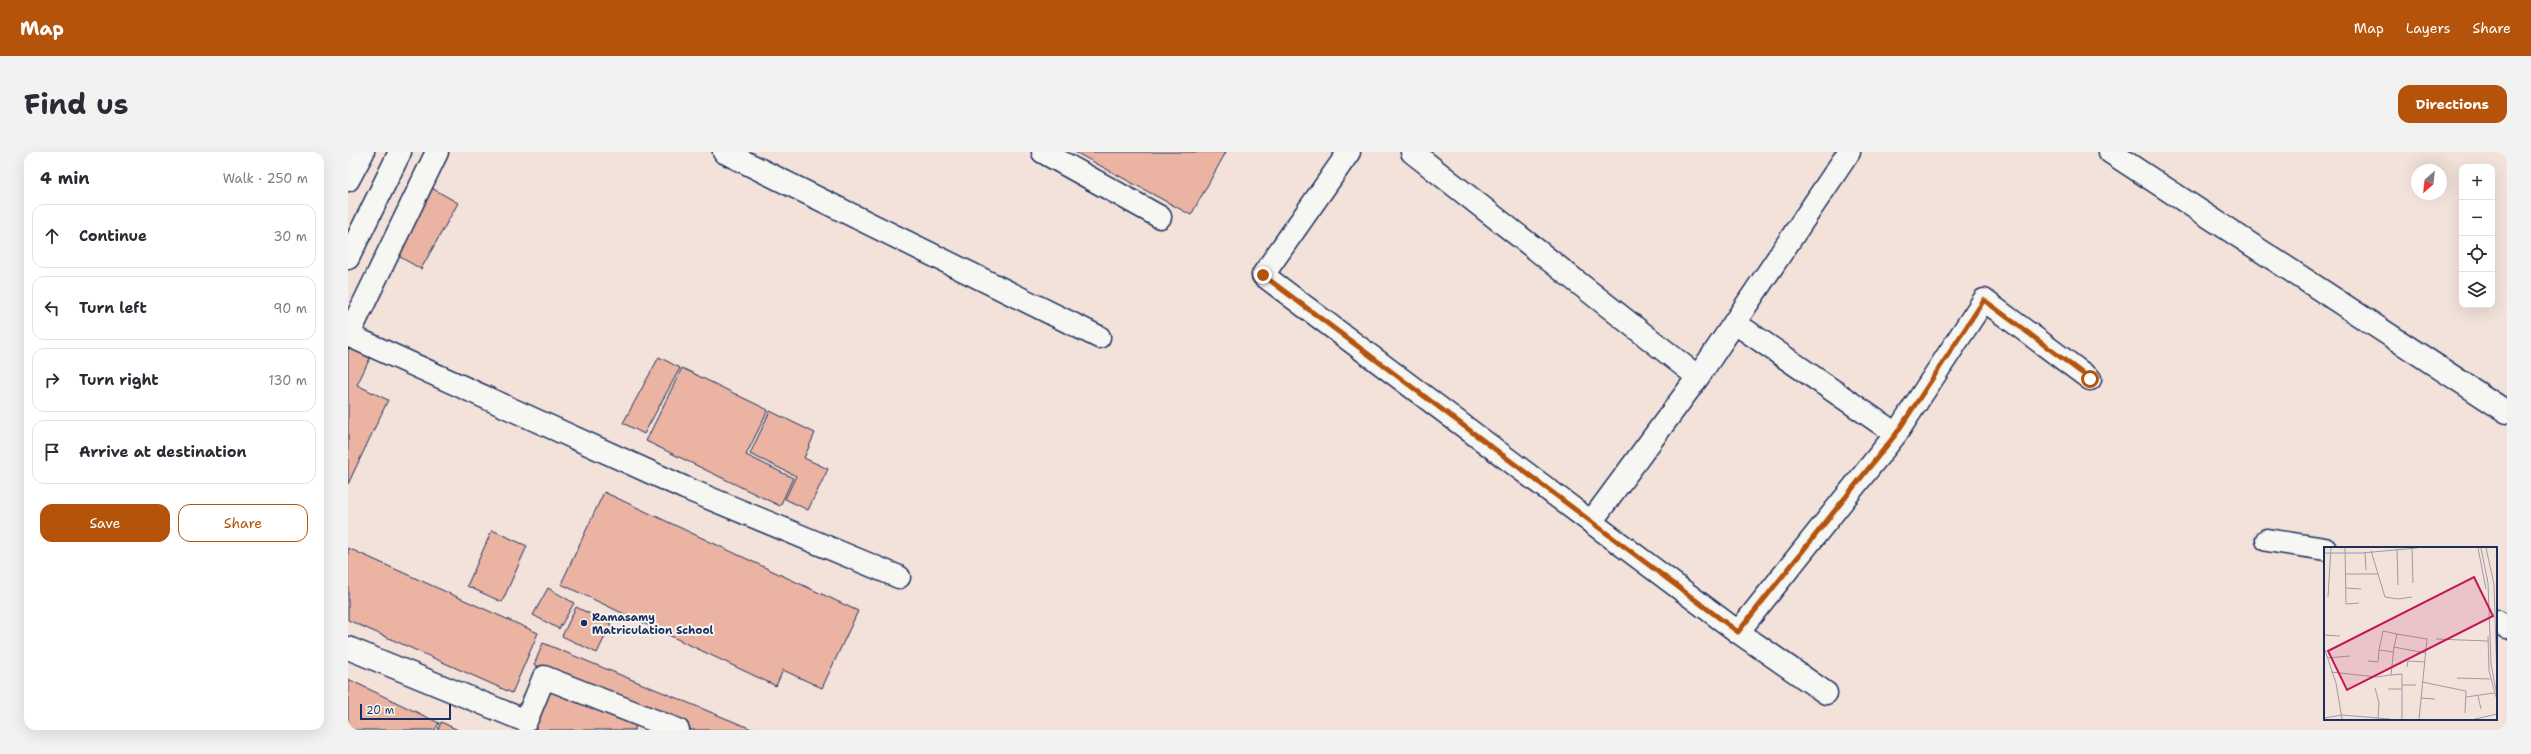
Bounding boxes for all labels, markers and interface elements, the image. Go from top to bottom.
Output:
text: Map [20,16,64,41]
text: Map [2354,19,2384,37]
text: Layers [2406,19,2450,37]
text: Share [2472,19,2511,37]
text: Find us [24,85,129,123]
button: Directions [2398,85,2507,123]
north arrow [2411,164,2447,200]
map controls [2459,164,2495,308]
button: + [2459,164,2495,200]
text: 4 min [40,167,90,189]
text: Walk · 250 m [223,170,308,187]
button: − [2459,200,2495,236]
icon: ahead [41,225,63,247]
text: Continue [79,226,147,246]
text: 30 m [273,228,307,245]
button: locate [2459,236,2495,272]
route end [1254,266,1272,284]
button: layers [2459,272,2495,308]
icon: left [41,297,63,319]
text: Turn left [79,298,147,318]
text: 90 m [273,300,307,317]
icon: right [41,369,63,391]
text: Turn right [79,370,159,390]
route start [2081,370,2099,388]
text: 130 m [269,372,307,389]
icon: arrive [41,441,63,463]
text: Arrive at destination [79,442,247,462]
button: Save [40,504,170,542]
button: Share [178,504,308,542]
inset map [2324,547,2497,720]
place label: Ramasamy Matriculation School [592,610,714,638]
marker: Ramasamy Matriculation School [579,618,589,628]
scale bar [360,702,451,721]
text: 20 m [366,703,394,718]

